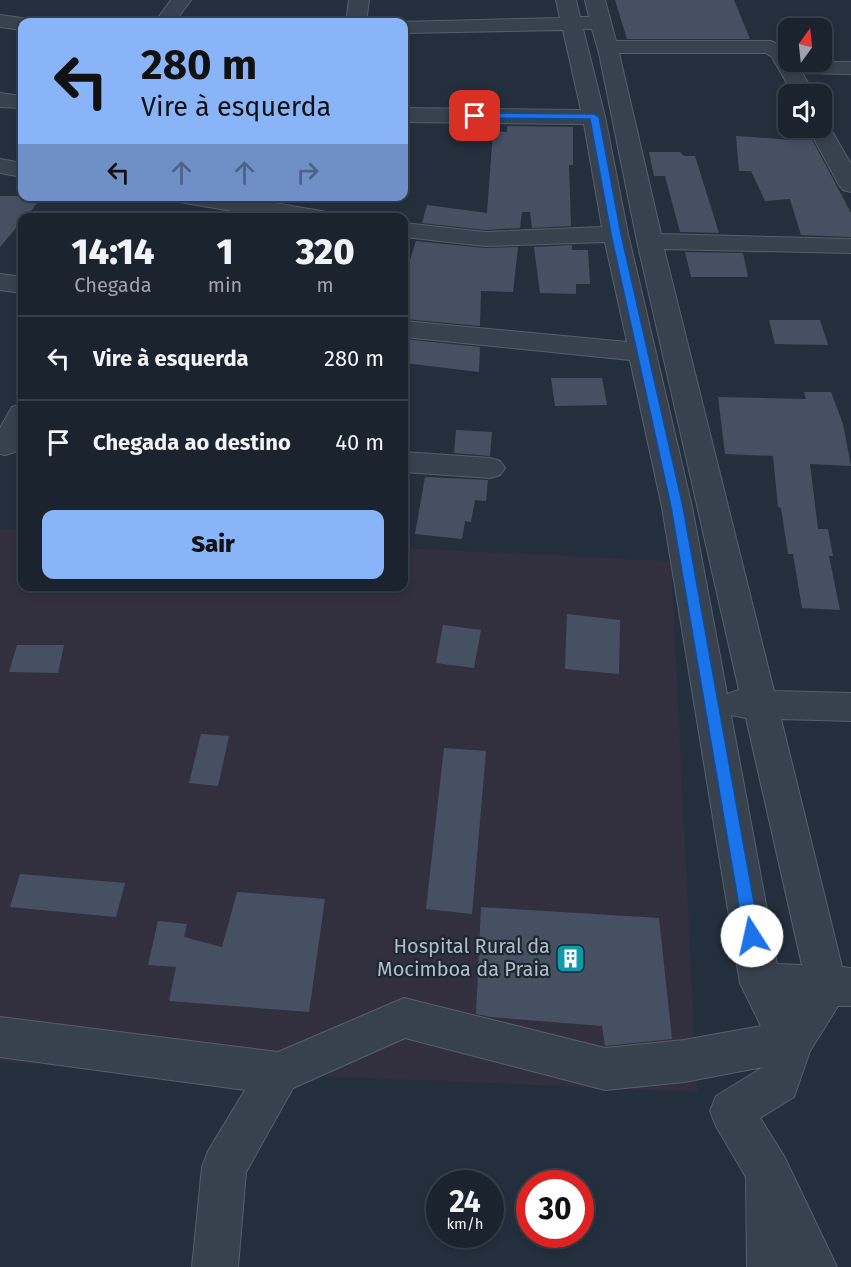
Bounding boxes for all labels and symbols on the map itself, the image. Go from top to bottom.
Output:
north arrow [778,18,832,72]
pin [449,90,500,141]
position arrow [720,904,784,968]
place label: Hospital Rural da Mocimboa da Praia [377,934,550,981]
building icon: Hospital Rural da Mocimboa da Praia [555,942,587,974]
speed limit sign: 30 [516,1170,594,1248]

